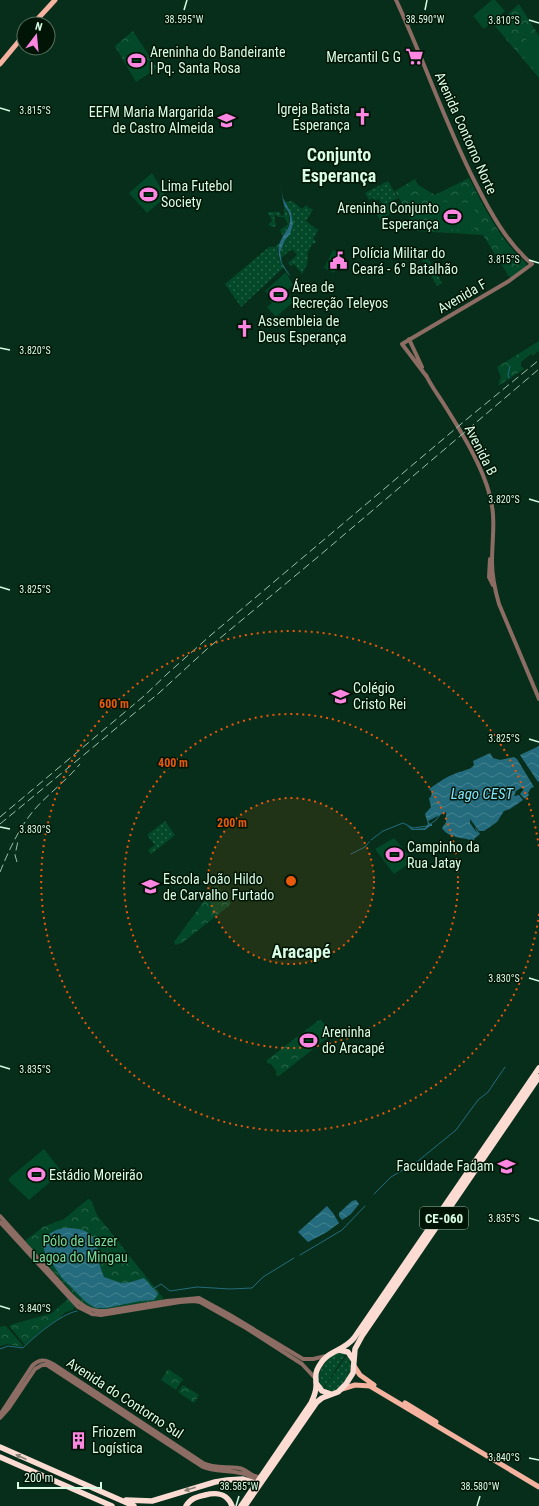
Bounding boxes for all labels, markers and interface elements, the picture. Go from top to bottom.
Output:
text: 38.595°W [165,14,204,25]
text: 38.590°W [406,14,445,25]
text: 3.810°S [488,15,520,26]
north arrow [16,16,56,56]
text: N [34,20,44,34]
place label: Areninha do Bandeirante | Pq. Santa Rosa [150,44,286,76]
supermarket icon: Mercantil G G [404,47,424,67]
place label: Mercantil G G [326,49,401,65]
sports icon: Areninha do Bandeirante | Pq. Santa Rosa [127,50,147,70]
street label: Avenida Contorno Norte [432,69,500,197]
place label: Igreja Batista Esperança [277,101,350,133]
place label: EEFM Maria Margarida de Castro Almeida [89,104,214,136]
text: 3.815°S [19,105,51,116]
church icon: Igreja Batista Esperança [353,107,373,127]
school or university icon: EEFM Maria Margarida de Castro Almeida [217,110,237,130]
district label: Conjunto Esperança [302,144,376,186]
place label: Lima Futebol Society [161,178,233,210]
sports icon: Lima Futebol Society [138,184,158,204]
place label: Areninha Conjunto Esperança [337,200,439,232]
sports icon: Areninha Conjunto Esperança [442,206,462,226]
place label: Polícia Militar do Ceará - 6° Batalhão [352,245,458,277]
public building icon: Polícia Militar do Ceará - 6° Batalhão [329,251,349,271]
text: 3.815°S [488,254,520,265]
street label: Avenida F [435,275,490,316]
place label: Área de Recreção Teleyos [292,278,388,311]
sports icon: Área de Recreção Teleyos [269,285,289,305]
place label: Assembleia de Deus Esperança [258,313,346,345]
church icon: Assembleia de Deus Esperança [235,319,255,339]
text: 3.820°S [19,345,51,356]
street label: Avenida B [461,422,501,478]
text: 3.820°S [488,494,520,505]
text: 3.825°S [19,584,51,595]
place label: Colégio Cristo Rei [353,680,406,712]
school or university icon: Colégio Cristo Rei [330,686,350,706]
text: 600 m [99,697,129,711]
text: 3.825°S [488,733,520,744]
text: 400 m [158,756,188,770]
water label: Lago CEST [451,785,515,803]
text: 200 m [217,816,247,830]
text: 3.830°S [19,824,51,835]
place label: Campinho da Rua Jatay [407,839,480,871]
sports icon: Campinho da Rua Jatay [384,845,404,865]
place label: Escola João Hildo de Carvalho Furtado [163,871,274,903]
centre of rings [284,874,298,888]
school or university icon: Escola João Hildo de Carvalho Furtado [140,877,160,897]
district label: Aracapé [271,941,331,962]
text: 3.830°S [488,973,520,984]
place label: Areninha do Aracapé [322,1024,385,1056]
sports icon: Areninha do Aracapé [299,1030,319,1050]
text: 3.835°S [19,1064,51,1075]
school or university icon: Faculdade Fadam [497,1156,517,1176]
place label: Faculdade Fadam [397,1158,494,1174]
sports icon: Estádio Moreirão [26,1165,46,1185]
place label: Estádio Moreirão [49,1167,143,1183]
road number: CE-060 [420,1207,468,1229]
text: 3.835°S [488,1213,520,1224]
park label: Pólo de Lazer Lagoa do Mingau [32,1233,128,1265]
text: 3.840°S [19,1303,51,1314]
street label: Avenida do Contorno Sul [64,1354,186,1442]
place label: Friozem Logística [92,1424,143,1456]
building icon: Friozem Logística [69,1430,89,1450]
text: 3.840°S [488,1452,520,1463]
one-way arrow [14,1453,26,1459]
scale bar [18,1464,101,1490]
text: 200 m [24,1471,54,1485]
text: 38.585°W [220,1481,259,1492]
text: 38.580°W [461,1481,500,1492]
one-way arrow [184,1487,196,1493]

